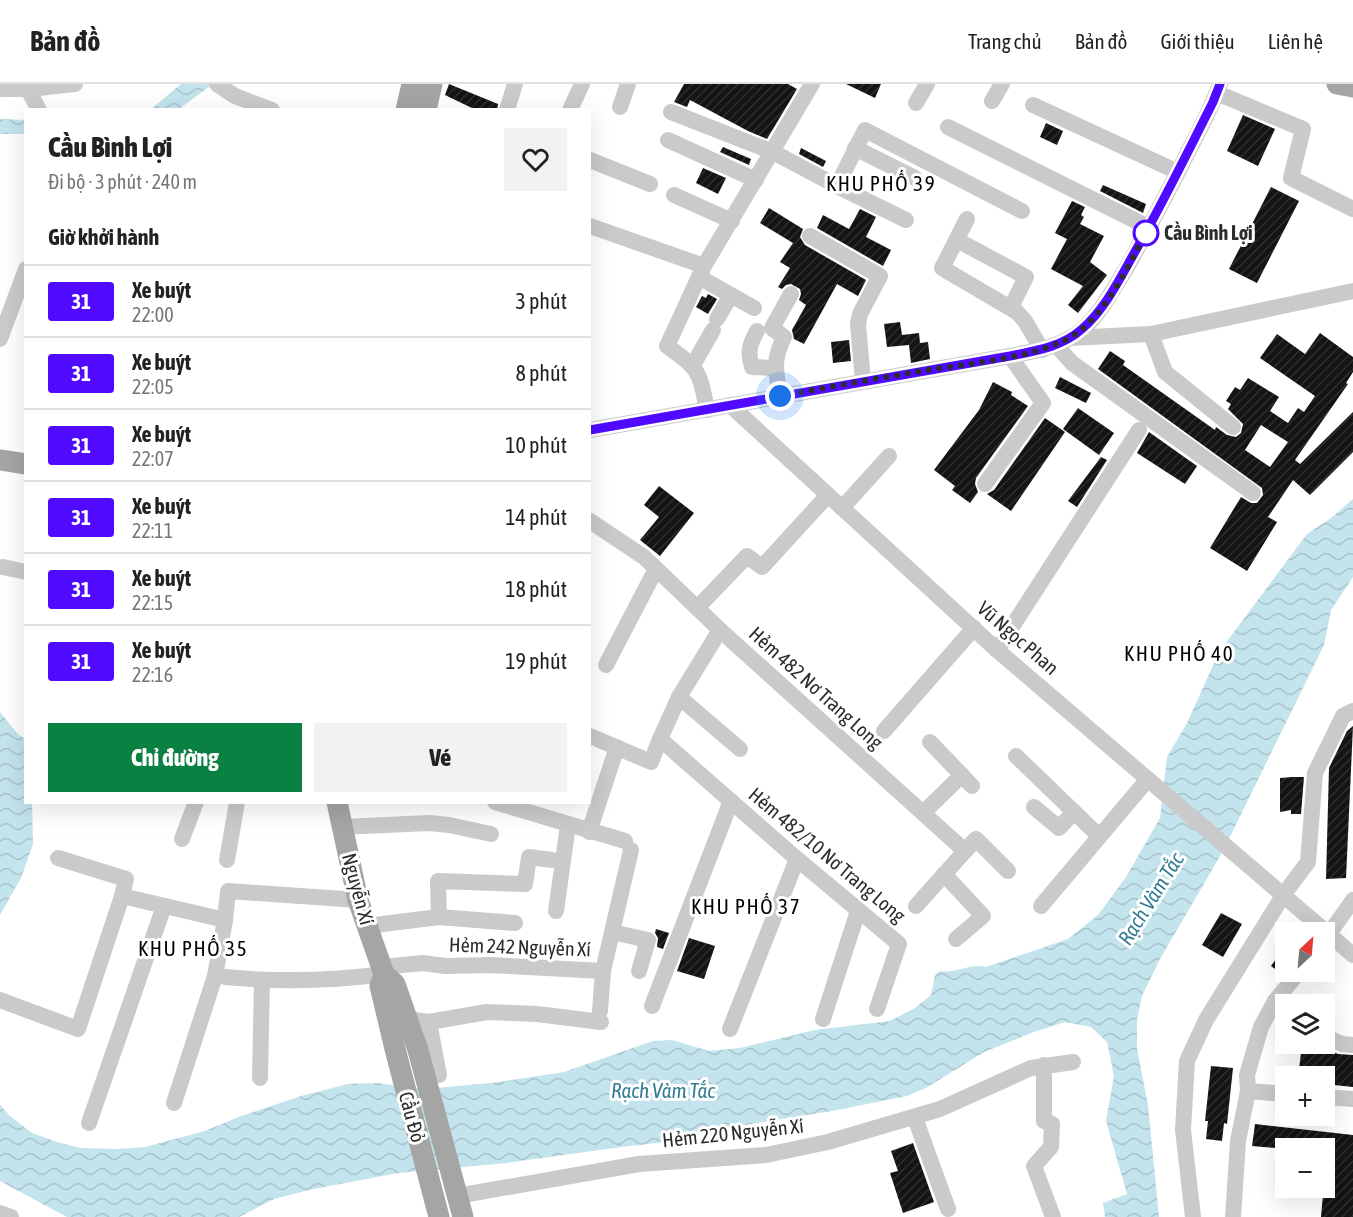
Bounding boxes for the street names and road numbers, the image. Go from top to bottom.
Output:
street label: Vũ Ngọc Phan [973,596,1064,679]
street label: Hẻm 482 Nơ Trang Long [745,622,888,754]
street label: Hẻm 482/10 Nơ Trang Long [744,782,911,927]
street label: Nguyễn Xí [338,851,379,928]
street label: Hẻm 242 Nguyễn Xí [449,933,592,960]
street label: Cầu Đỏ [395,1089,430,1145]
street label: Hẻm 220 Nguyễn Xí [661,1114,805,1151]

